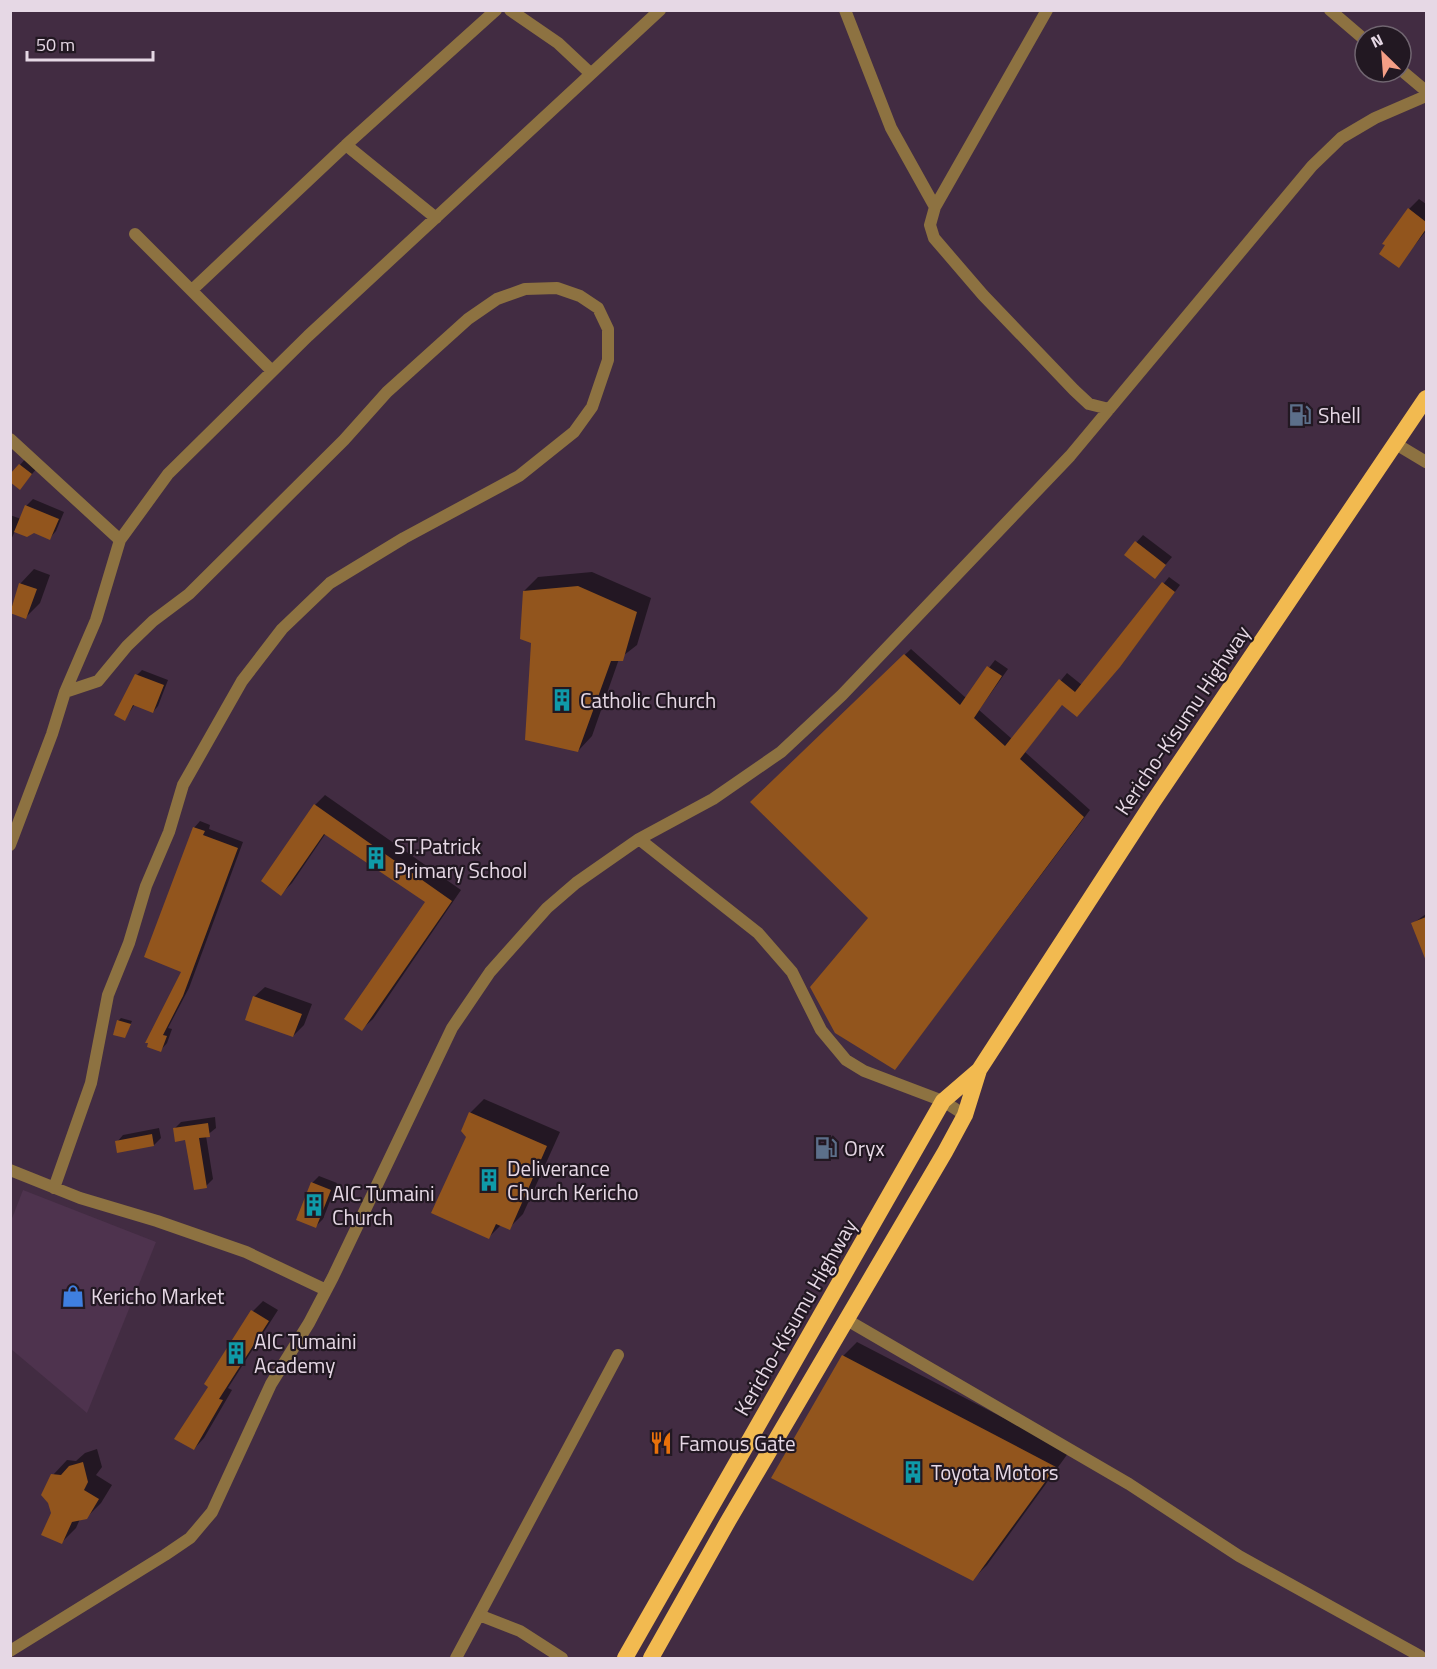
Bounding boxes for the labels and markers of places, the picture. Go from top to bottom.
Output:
place label: Shell [1318,399,1361,431]
fuel station icon: Shell [1287,402,1313,428]
place label: Catholic Church [580,684,716,716]
building icon: Catholic Church [549,687,575,713]
place label: ST.Patrick Primary School [394,830,527,886]
building icon: ST.Patrick Primary School [363,845,389,871]
place label: Oryx [844,1132,885,1164]
fuel station icon: Oryx [813,1135,839,1161]
place label: Deliverance Church Kericho [507,1152,639,1208]
building icon: Deliverance Church Kericho [476,1167,502,1193]
place label: AIC Tumaini Church [332,1177,435,1233]
building icon: AIC Tumaini Church [301,1192,327,1218]
place label: Kericho Market [91,1280,225,1312]
shop icon: Kericho Market [60,1283,86,1309]
place label: AIC Tumaini Academy [254,1325,357,1381]
building icon: AIC Tumaini Academy [223,1340,249,1366]
place label: Famous Gate [679,1427,796,1459]
restaurant icon: Famous Gate [648,1430,674,1456]
place label: Toyota Motors [931,1456,1059,1488]
building icon: Toyota Motors [900,1459,926,1485]

